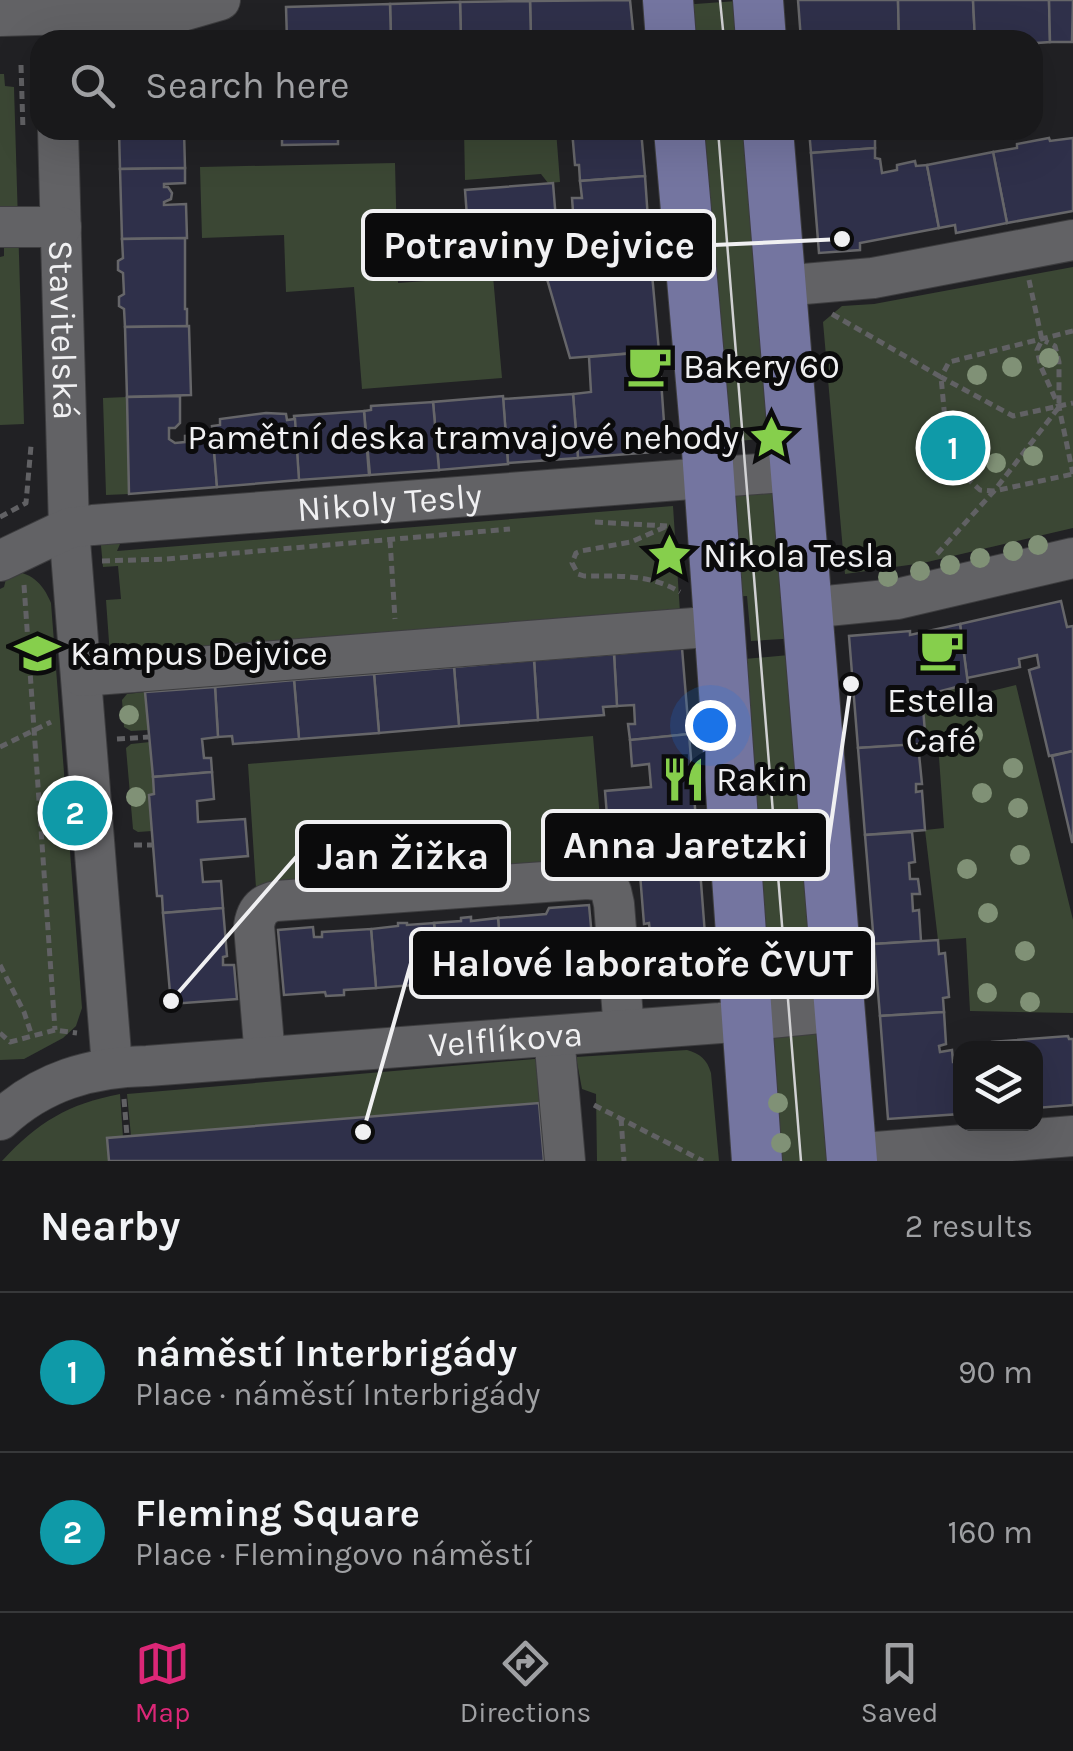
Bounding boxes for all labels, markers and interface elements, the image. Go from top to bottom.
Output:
search box [30,30,1043,140]
icon: search [65,58,120,113]
text: Search here [145,63,349,108]
callout: Potraviny Dejvice [363,211,714,279]
text: Potraviny Dejvice [383,223,695,268]
street label: Stavitelská [40,239,86,420]
cafe icon: Bakery 60 [626,342,674,390]
place label: Bakery 60 [683,346,840,387]
pin: 1 [920,410,986,486]
place icon: Pamětní deska tramvajové nehody [748,413,796,461]
place label: Pamětní deska tramvajové nehody [187,417,739,458]
street label: Nikoly Tesly [296,475,483,530]
place icon: Nikola Tesla [646,531,694,579]
place label: Nikola Tesla [703,535,894,576]
cafe icon: Estella Café [917,626,965,674]
school or university icon: Kampus Dejvice [13,629,61,677]
place label: Kampus Dejvice [70,633,328,674]
place label: Estella Café [887,680,995,761]
your location [685,700,736,751]
restaurant icon: Rakin [659,755,707,803]
place label: Rakin [716,759,808,800]
pin: 2 [42,776,108,850]
callout: Anna Jaretzki [543,811,828,879]
callout: Jan Žižka [297,822,509,890]
text: Anna Jaretzki [563,823,809,868]
text: Jan Žižka [317,833,489,879]
callout: Halové laboratoře ČVUT [411,929,873,997]
text: Halové laboratoře ČVUT [431,940,853,986]
street label: Velflíkova [427,1013,584,1066]
map controls [953,1041,1043,1131]
button: layers [953,1041,1043,1131]
text: Nearby [40,1201,180,1251]
text: 2 results [905,1208,1033,1245]
text: náměstí Interbrigády [135,1331,517,1376]
text: 1 [67,1354,78,1391]
text: 90 m [958,1354,1033,1391]
text: Place · náměstí Interbrigády [135,1376,540,1413]
text: Fleming Square [135,1491,420,1536]
text: 2 [63,1514,82,1551]
text: 160 m [948,1514,1033,1551]
text: Place · Flemingovo náměstí [135,1536,533,1573]
tab: Map [135,1636,190,1729]
tab: Directions [460,1636,591,1729]
tab: Saved [861,1636,938,1729]

